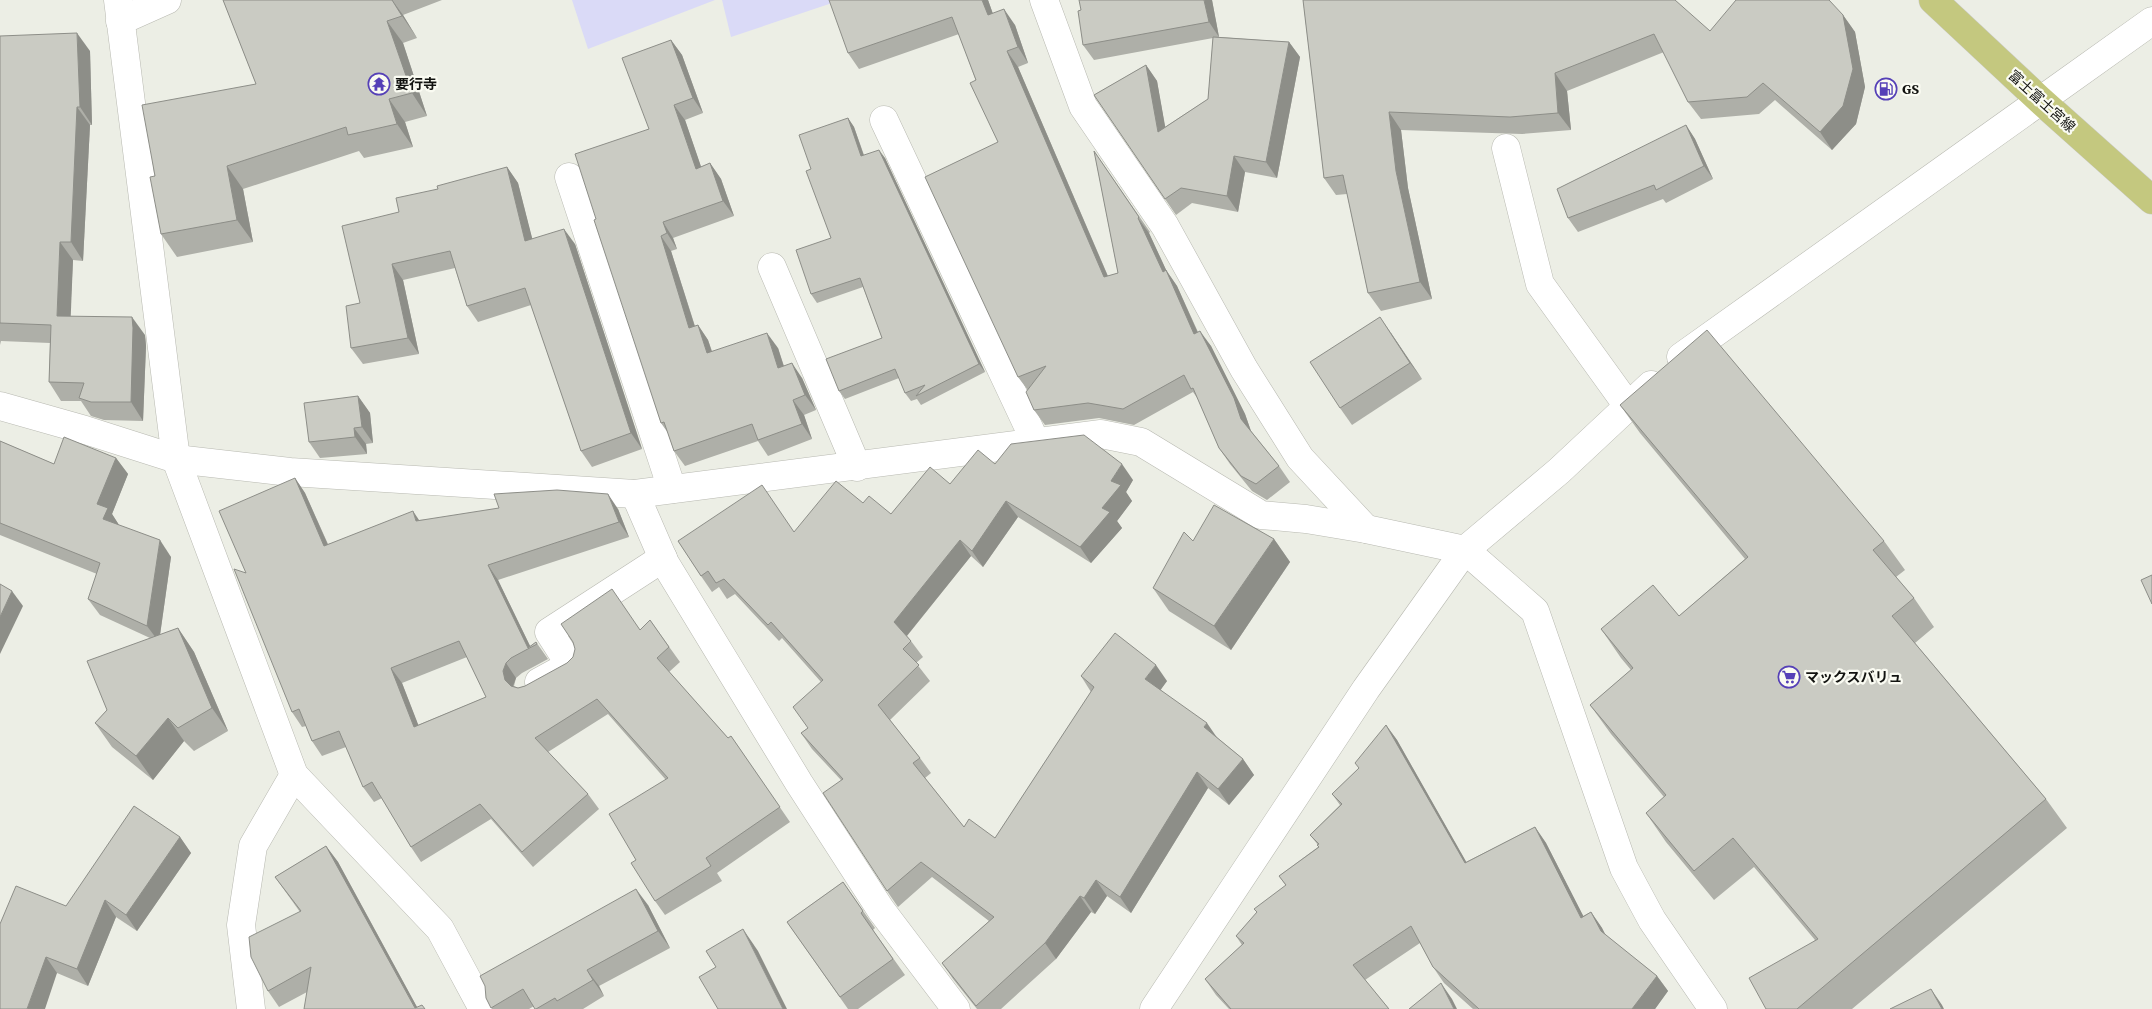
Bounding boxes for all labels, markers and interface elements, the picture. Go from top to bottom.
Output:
street label: 富士富士宮線 [2004,65,2080,137]
temple icon: 要行寺 [367,72,391,96]
place label: 要行寺 [395,74,437,94]
fuel station icon: GS [1874,77,1898,101]
place label: GS [1902,79,1919,99]
supermarket icon: マックスバリュ [1777,665,1801,689]
place label: マックスバリュ [1805,667,1903,687]

